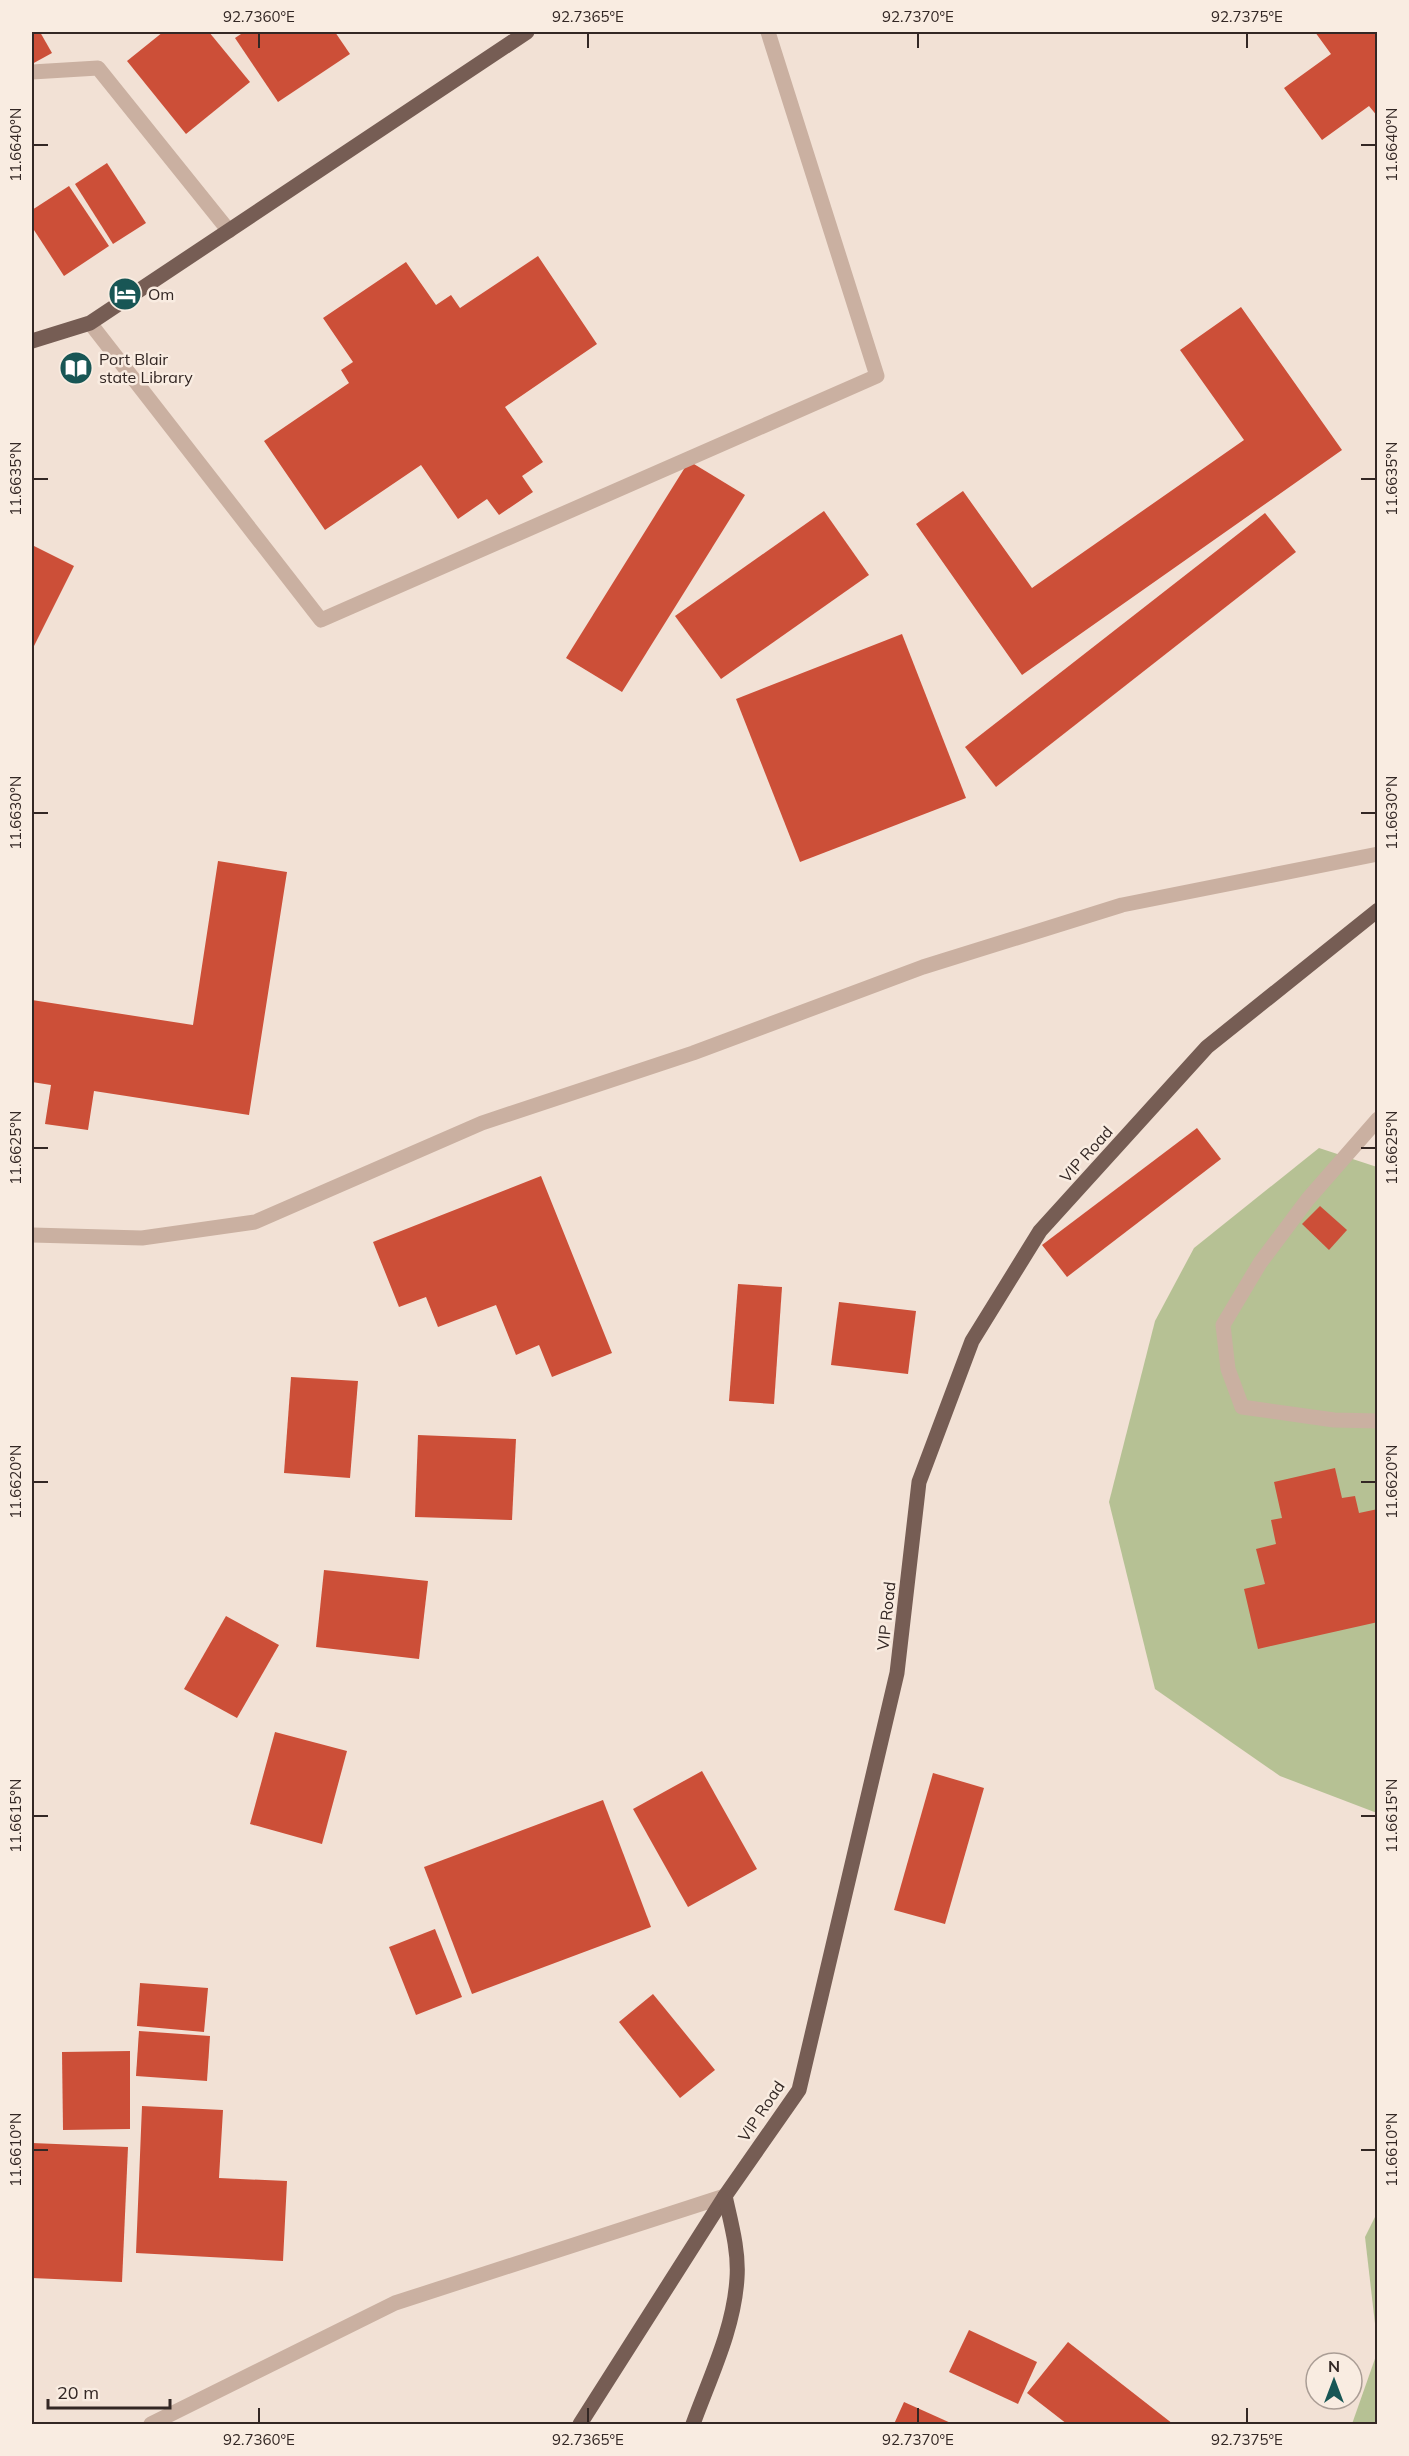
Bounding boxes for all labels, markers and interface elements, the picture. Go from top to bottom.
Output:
text: 92.7360°E [223,7,295,26]
text: 92.7365°E [552,7,624,26]
text: 92.7370°E [882,7,954,26]
text: 92.7375°E [1211,7,1283,26]
text: 11.6640°N [6,108,25,182]
text: 11.6640°N [1382,108,1401,182]
hotel icon: Om [107,276,143,312]
place label: Om [148,284,174,304]
place label: Port Blair state Library [99,349,193,387]
library icon: Port Blair state Library [58,350,94,386]
text: 11.6635°N [6,442,25,516]
text: 11.6635°N [1382,442,1401,516]
text: 11.6630°N [6,776,25,850]
text: 11.6630°N [1382,776,1401,850]
text: 11.6625°N [6,1111,25,1185]
text: 11.6625°N [1382,1111,1401,1185]
street label: VIP Road [1055,1122,1117,1186]
text: 11.6620°N [6,1445,25,1519]
text: 11.6620°N [1382,1445,1401,1519]
street label: VIP Road [872,1581,900,1651]
text: 11.6615°N [6,1779,25,1853]
text: 11.6615°N [1382,1779,1401,1853]
street label: VIP Road [733,2077,789,2145]
text: 11.6610°N [6,2113,25,2187]
text: 11.6610°N [1382,2113,1401,2187]
north arrow [1304,2351,1364,2411]
text: N [1328,2356,1340,2376]
scale bar [48,2372,170,2410]
text: 20 m [57,2381,99,2404]
text: 92.7360°E [223,2430,295,2449]
text: 92.7365°E [552,2430,624,2449]
text: 92.7370°E [882,2430,954,2449]
text: 92.7375°E [1211,2430,1283,2449]

